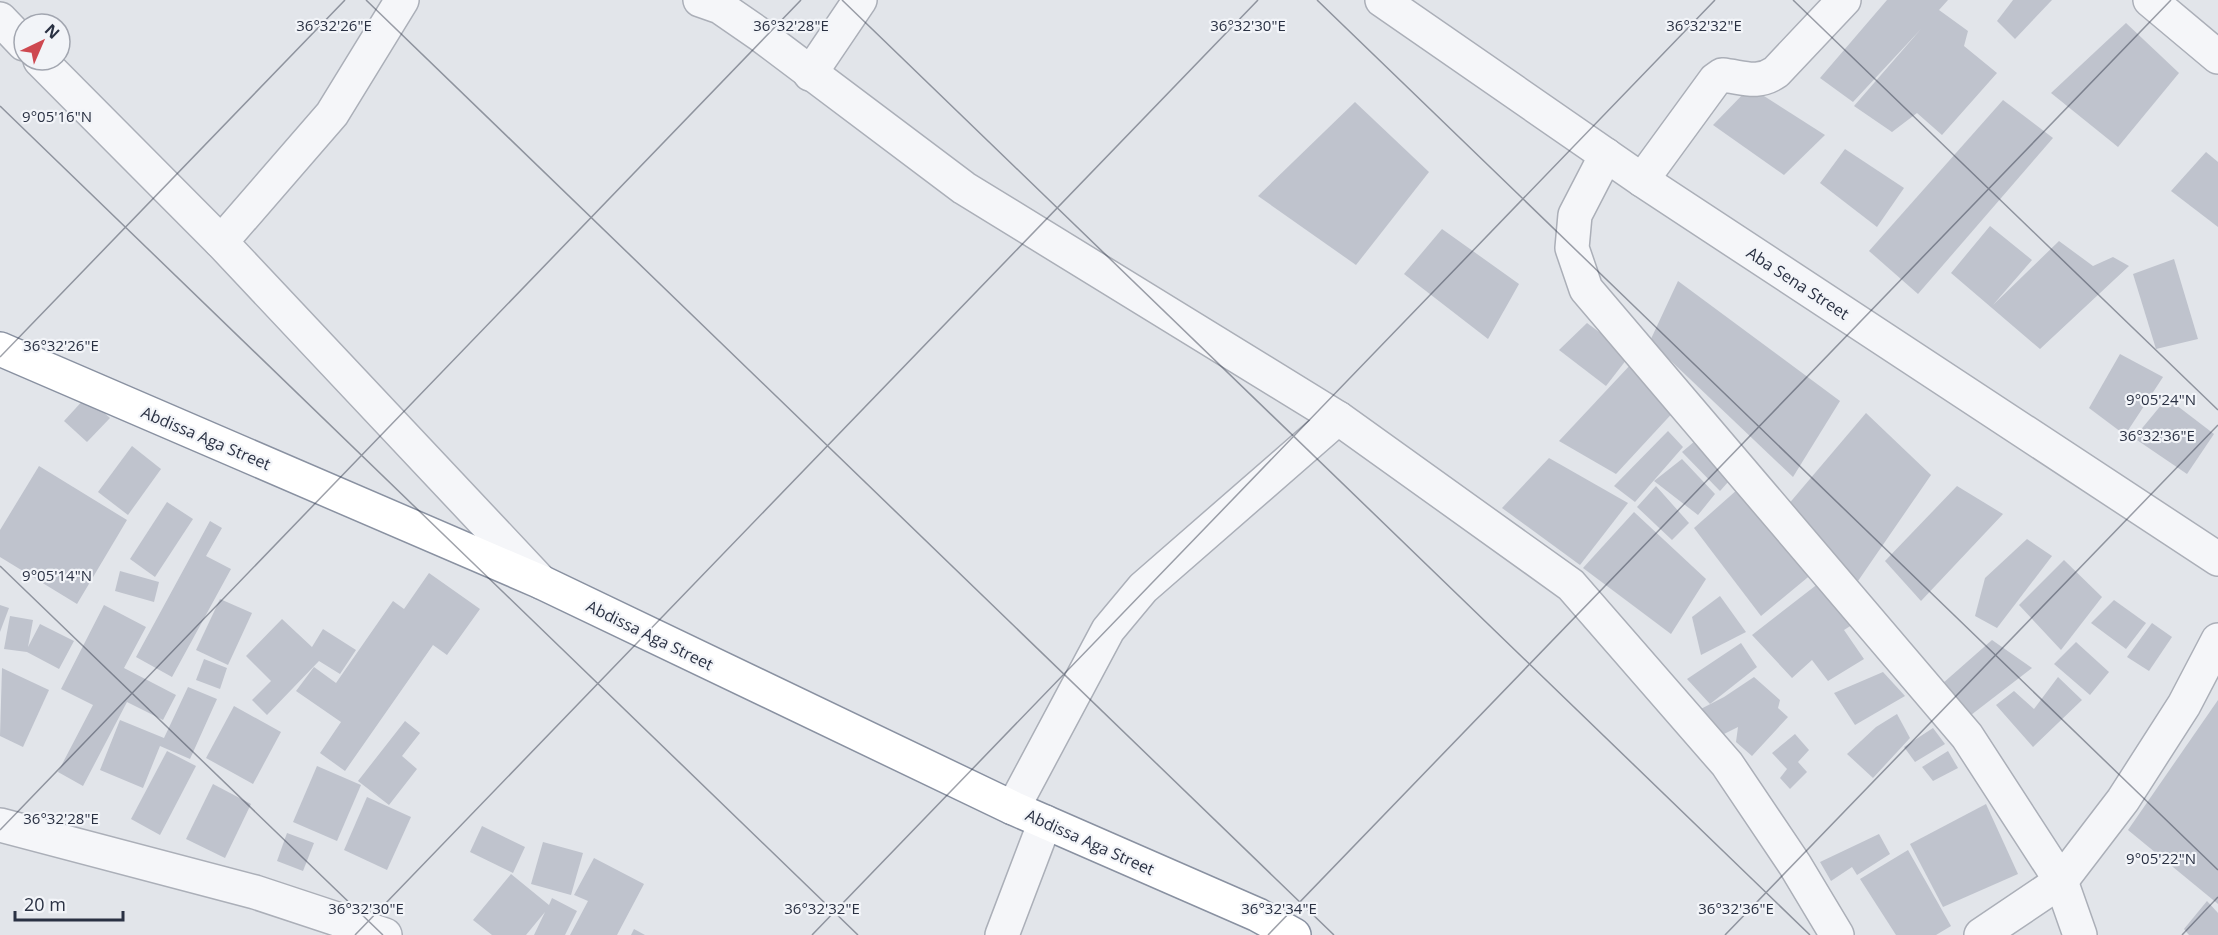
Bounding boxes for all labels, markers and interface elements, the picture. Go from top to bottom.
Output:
north arrow [12,12,72,72]
text: 36°32'26"E [296,15,372,35]
text: 36°32'28"E [753,15,829,35]
text: 36°32'30"E [1210,15,1286,35]
text: 36°32'32"E [1666,15,1742,35]
text: N [40,19,65,44]
text: 9°05'16"N [22,106,92,126]
street label: Aba Sena Street [1742,242,1854,325]
text: 36°32'26"E [23,335,99,355]
text: 9°05'24"N [2126,389,2196,409]
street label: Abdissa Aga Street [138,401,274,475]
text: 36°32'36"E [2119,425,2195,445]
text: 9°05'14"N [22,565,92,585]
street label: Abdissa Aga Street [583,595,717,675]
street label: Abdissa Aga Street [1022,804,1158,880]
text: 36°32'28"E [23,808,99,828]
text: 9°05'22"N [2126,848,2196,868]
scale bar [15,884,123,922]
text: 20 m [24,892,66,916]
text: 36°32'30"E [328,898,404,918]
text: 36°32'32"E [784,898,860,918]
text: 36°32'34"E [1241,898,1317,918]
text: 36°32'36"E [1698,898,1774,918]

